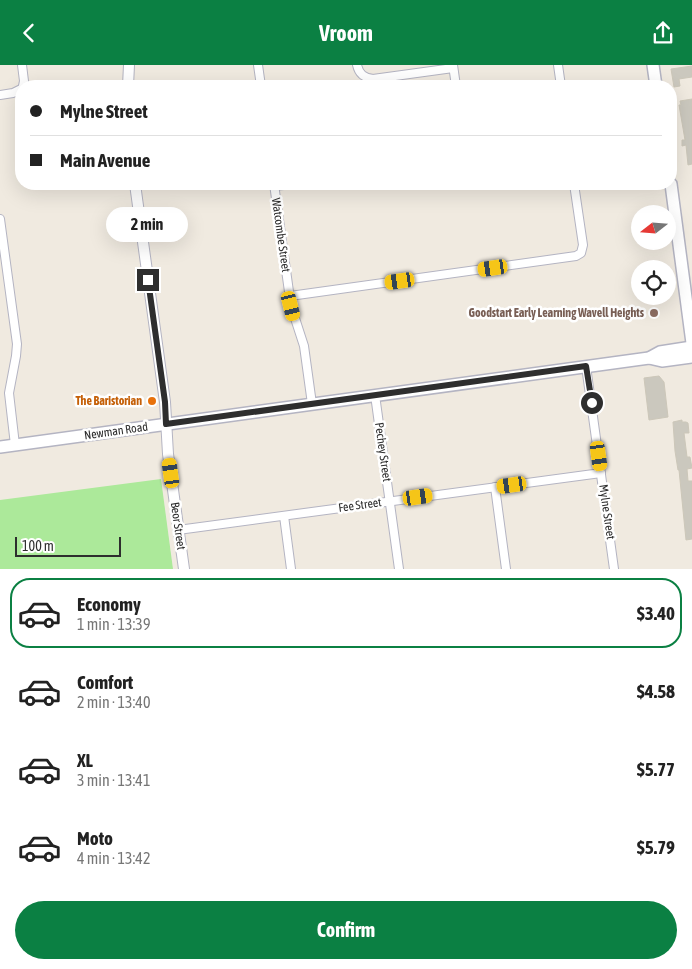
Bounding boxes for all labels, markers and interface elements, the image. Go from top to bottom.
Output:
icon: back [15,19,43,47]
icon: share [649,19,677,47]
text: Vroom [319,20,373,46]
text: Mylne Street [60,100,148,122]
text: Main Avenue [60,149,150,171]
street label: Watcombe Street [269,197,293,274]
north arrow [631,205,676,250]
map controls [631,205,676,305]
callout: 2 min [107,207,189,243]
text: 2 min [131,215,163,233]
car [477,258,508,278]
button: locate [631,260,676,305]
route end [137,269,159,291]
car [384,271,415,291]
car [280,290,301,322]
place label: Goodstart Early Learning Wavell Heights [469,306,645,320]
marker: Goodstart Early Learning Wavell Heights [648,307,660,319]
route start [581,392,603,414]
place label: The Baristorian [76,394,142,408]
marker: The Baristorian [146,395,158,407]
street label: Newman Road [83,420,149,442]
street label: Pechey Street [372,421,394,483]
car [589,440,608,472]
car [161,457,180,489]
car [496,475,527,495]
street label: Mylne Street [596,484,618,541]
car [402,487,433,507]
street label: Fee Street [338,495,383,515]
street label: Beor Street [168,501,188,551]
scale bar [15,534,121,557]
text: 100 m [22,538,54,554]
icon: car [17,591,62,636]
text: Economy [77,593,141,615]
text: $3.40 [637,602,675,624]
text: 1 min · 13:39 [77,615,150,633]
icon: car [17,669,62,714]
text: Comfort [77,671,133,693]
text: $4.58 [637,680,675,702]
text: 2 min · 13:40 [77,693,150,711]
icon: car [17,747,62,792]
text: XL [77,749,93,771]
text: $5.77 [637,758,675,780]
text: 3 min · 13:41 [77,771,150,789]
icon: car [17,825,62,870]
text: Moto [77,827,113,849]
text: $5.79 [637,836,675,858]
text: 4 min · 13:42 [77,849,150,867]
button: Confirm [15,901,677,959]

